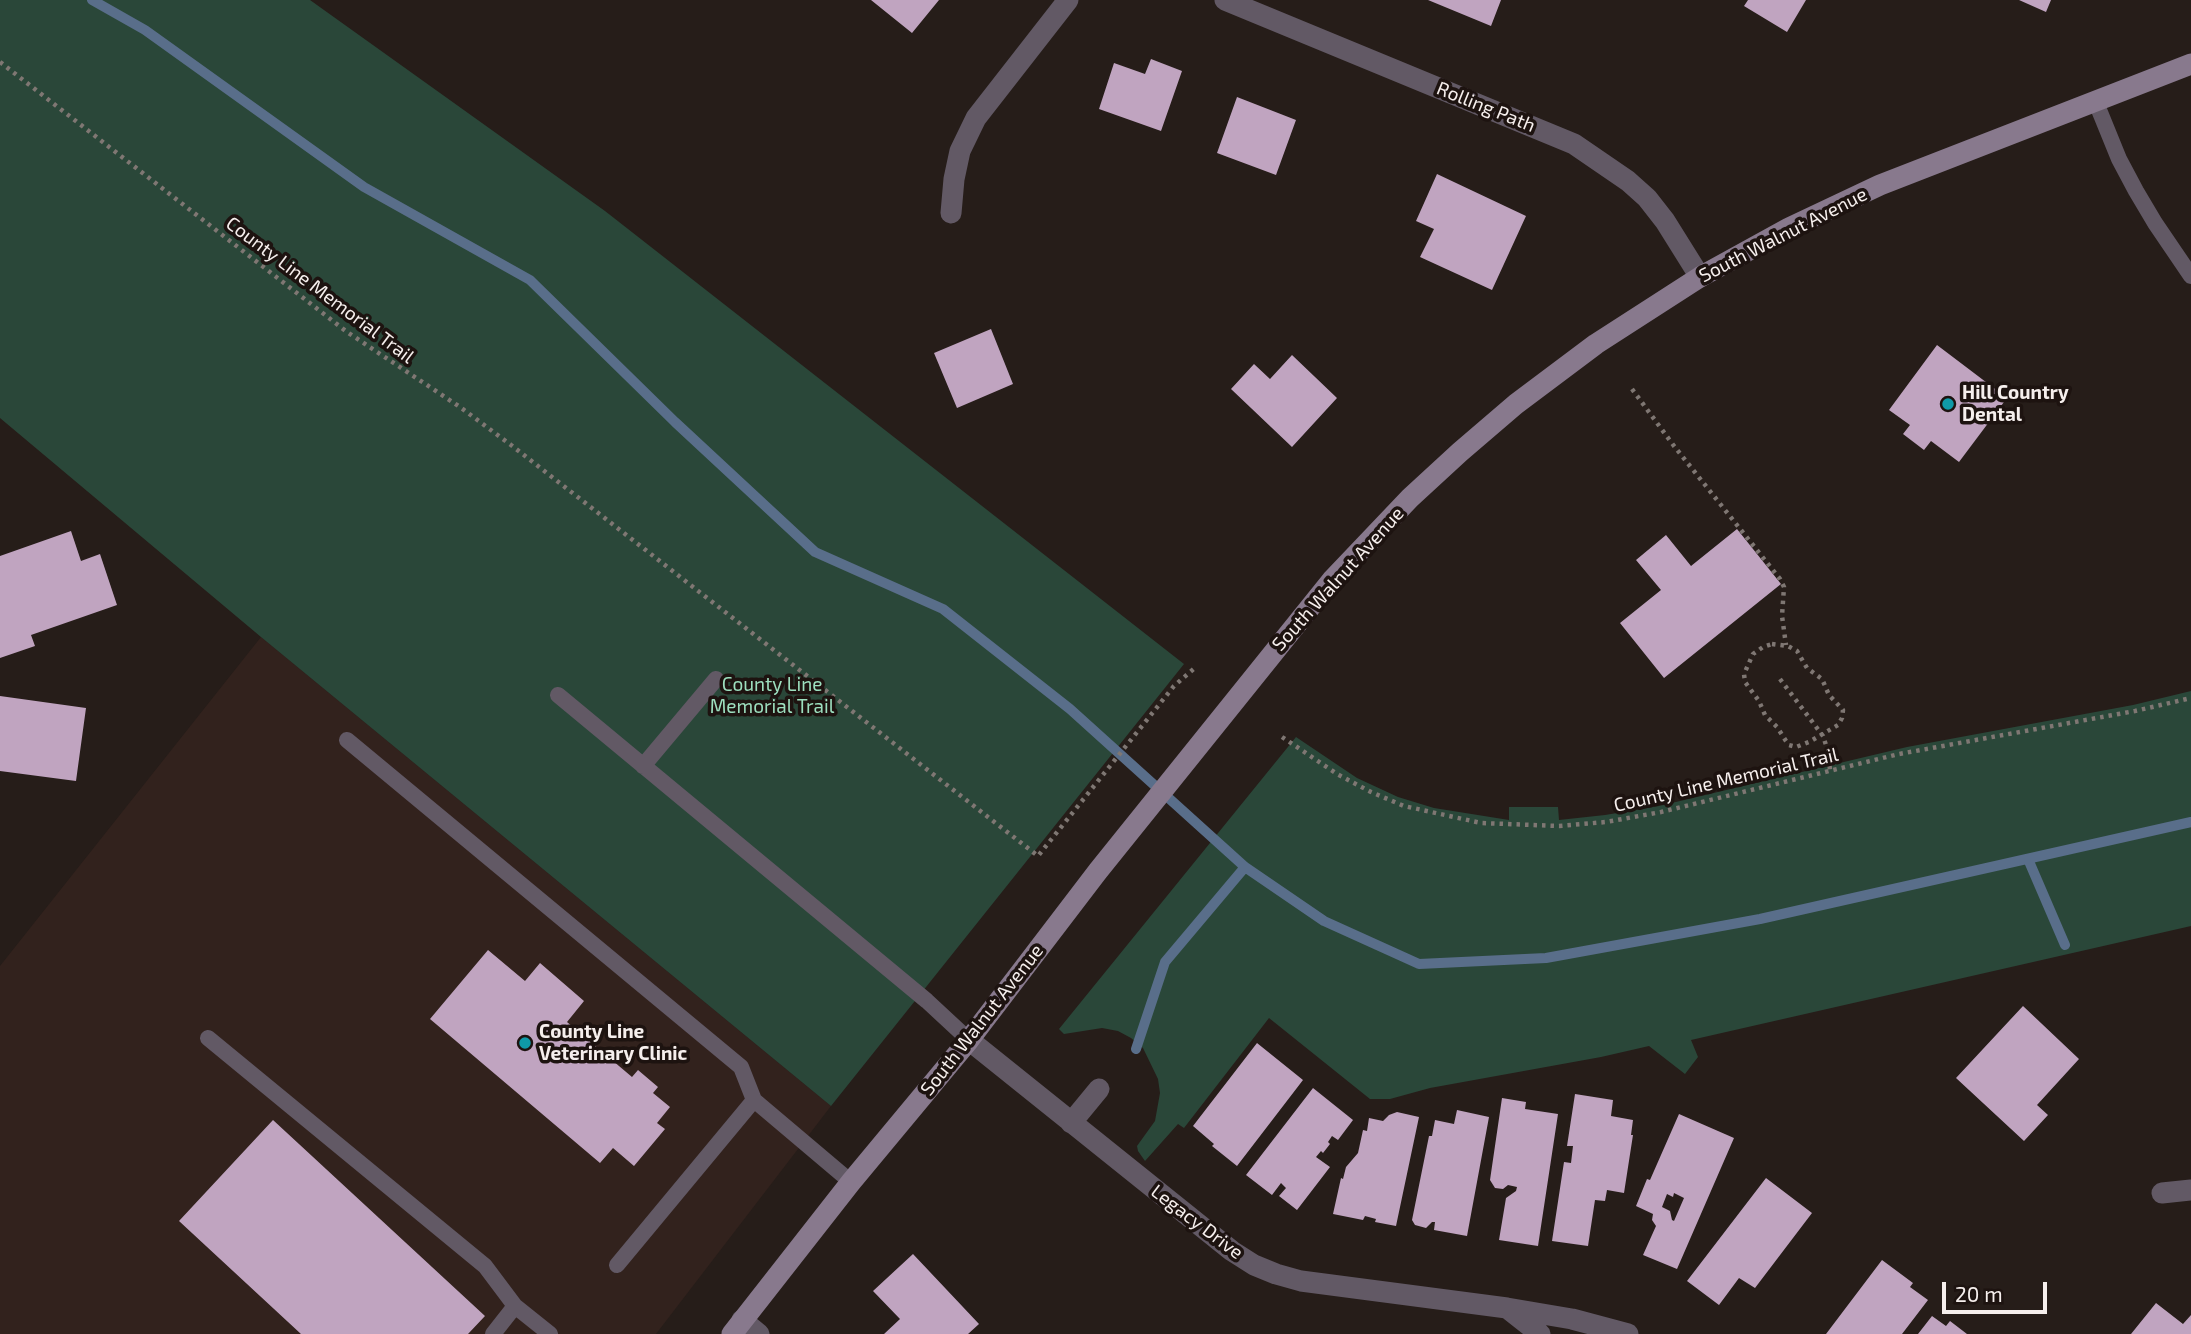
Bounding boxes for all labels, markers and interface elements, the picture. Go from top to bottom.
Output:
street label: Rolling Path [1433,77,1539,137]
street label: South Walnut Avenue [1695,183,1871,287]
street label: County Line Memorial Trail [221,212,419,368]
place label: Hill Country Dental [1962,382,2069,426]
marker: Hill Country Dental [1940,396,1956,412]
street label: South Walnut Avenue [1267,502,1409,656]
park label: County Line Memorial Trail [710,674,834,718]
street label: County Line Memorial Trail [1612,743,1840,817]
street label: South Walnut Avenue [916,940,1048,1100]
place label: County Line Veterinary Clinic [539,1021,687,1065]
marker: County Line Veterinary Clinic [517,1035,533,1051]
street label: Legacy Drive [1146,1180,1248,1264]
scale bar [1946,1268,2051,1312]
text: 20 m [1955,1281,2003,1306]

